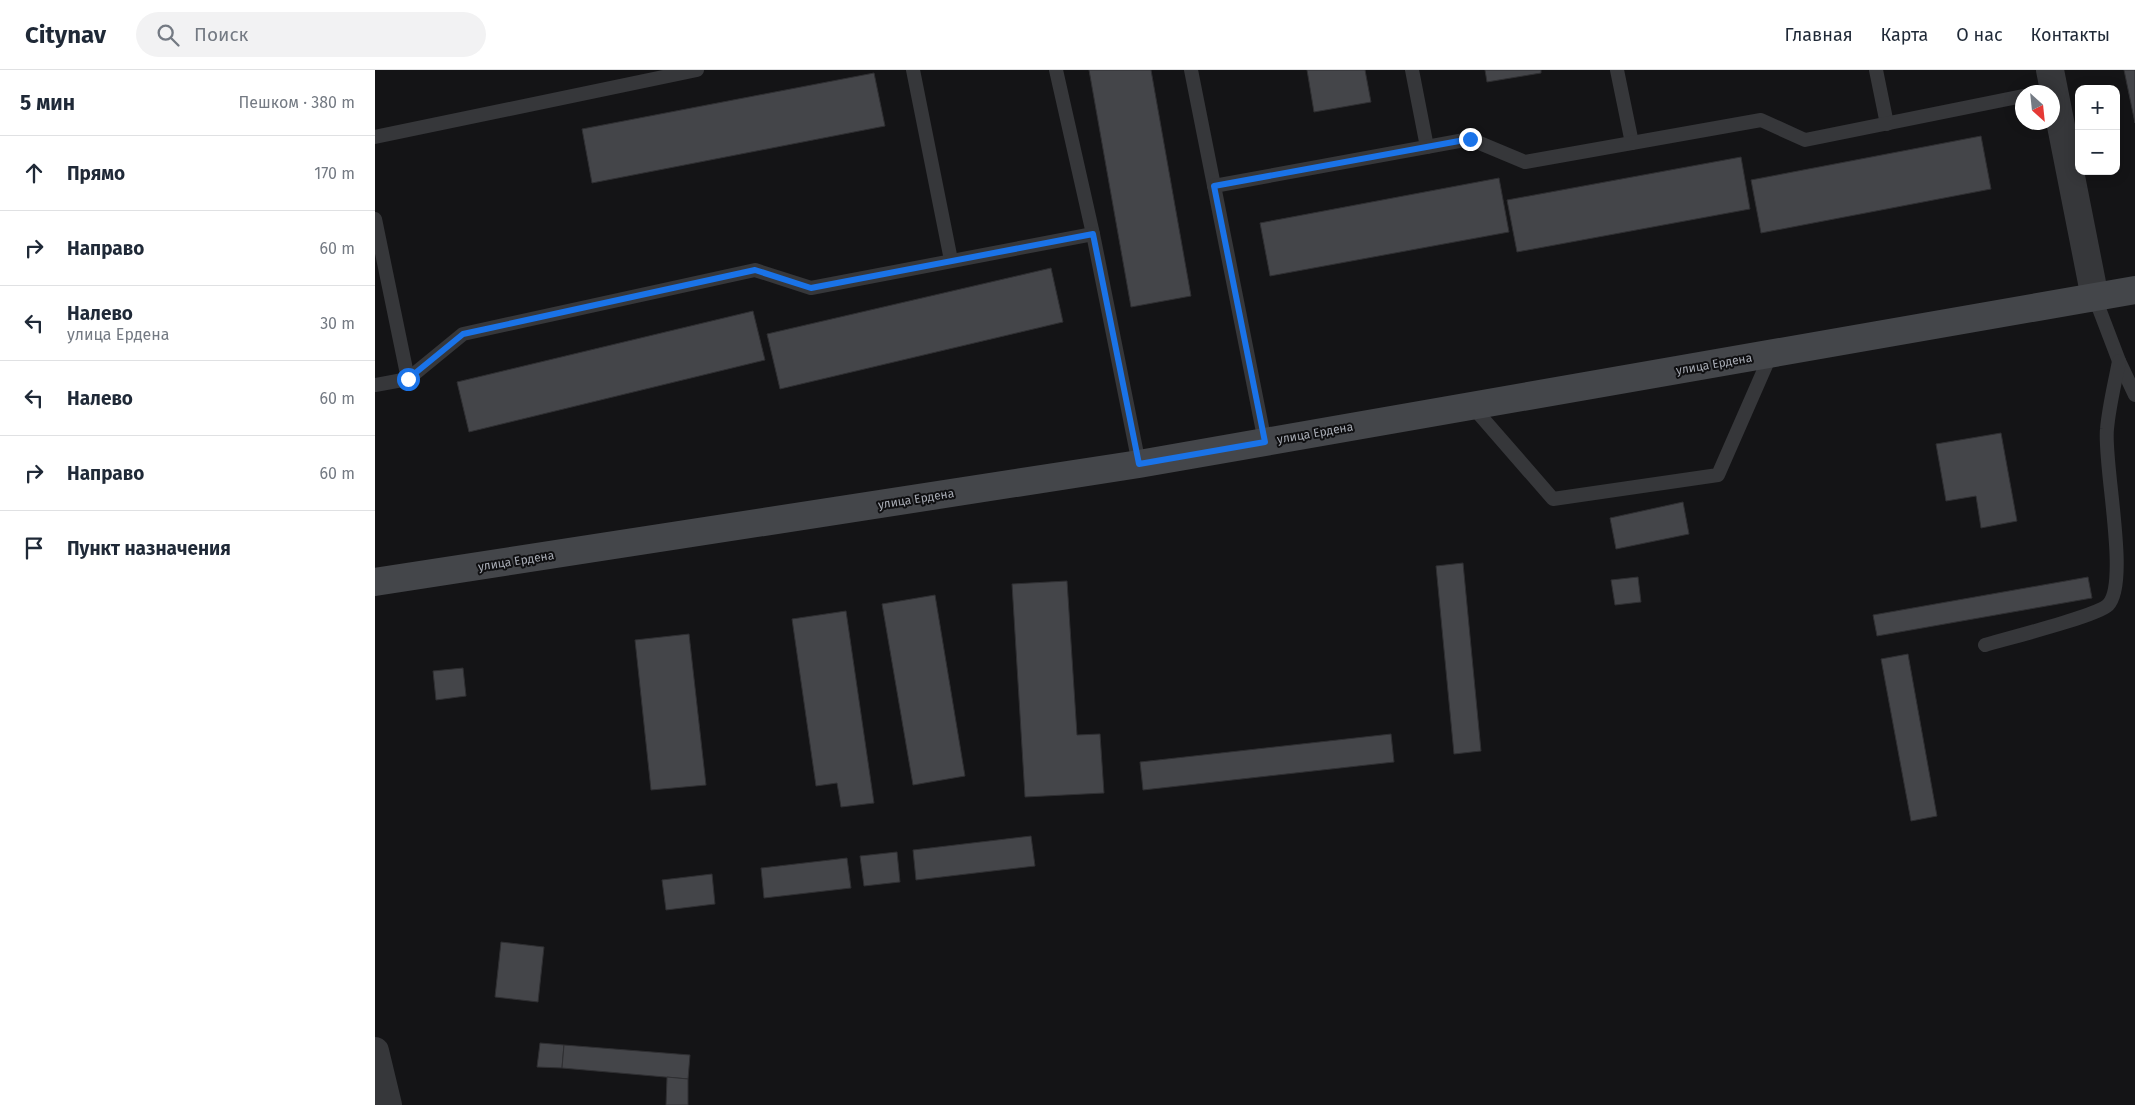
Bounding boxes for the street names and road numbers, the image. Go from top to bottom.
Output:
street label: улица Ердена [1675,350,1753,378]
street label: улица Ердена [1276,419,1354,447]
street label: улица Ердена [877,486,955,512]
street label: улица Ердена [477,548,555,574]

